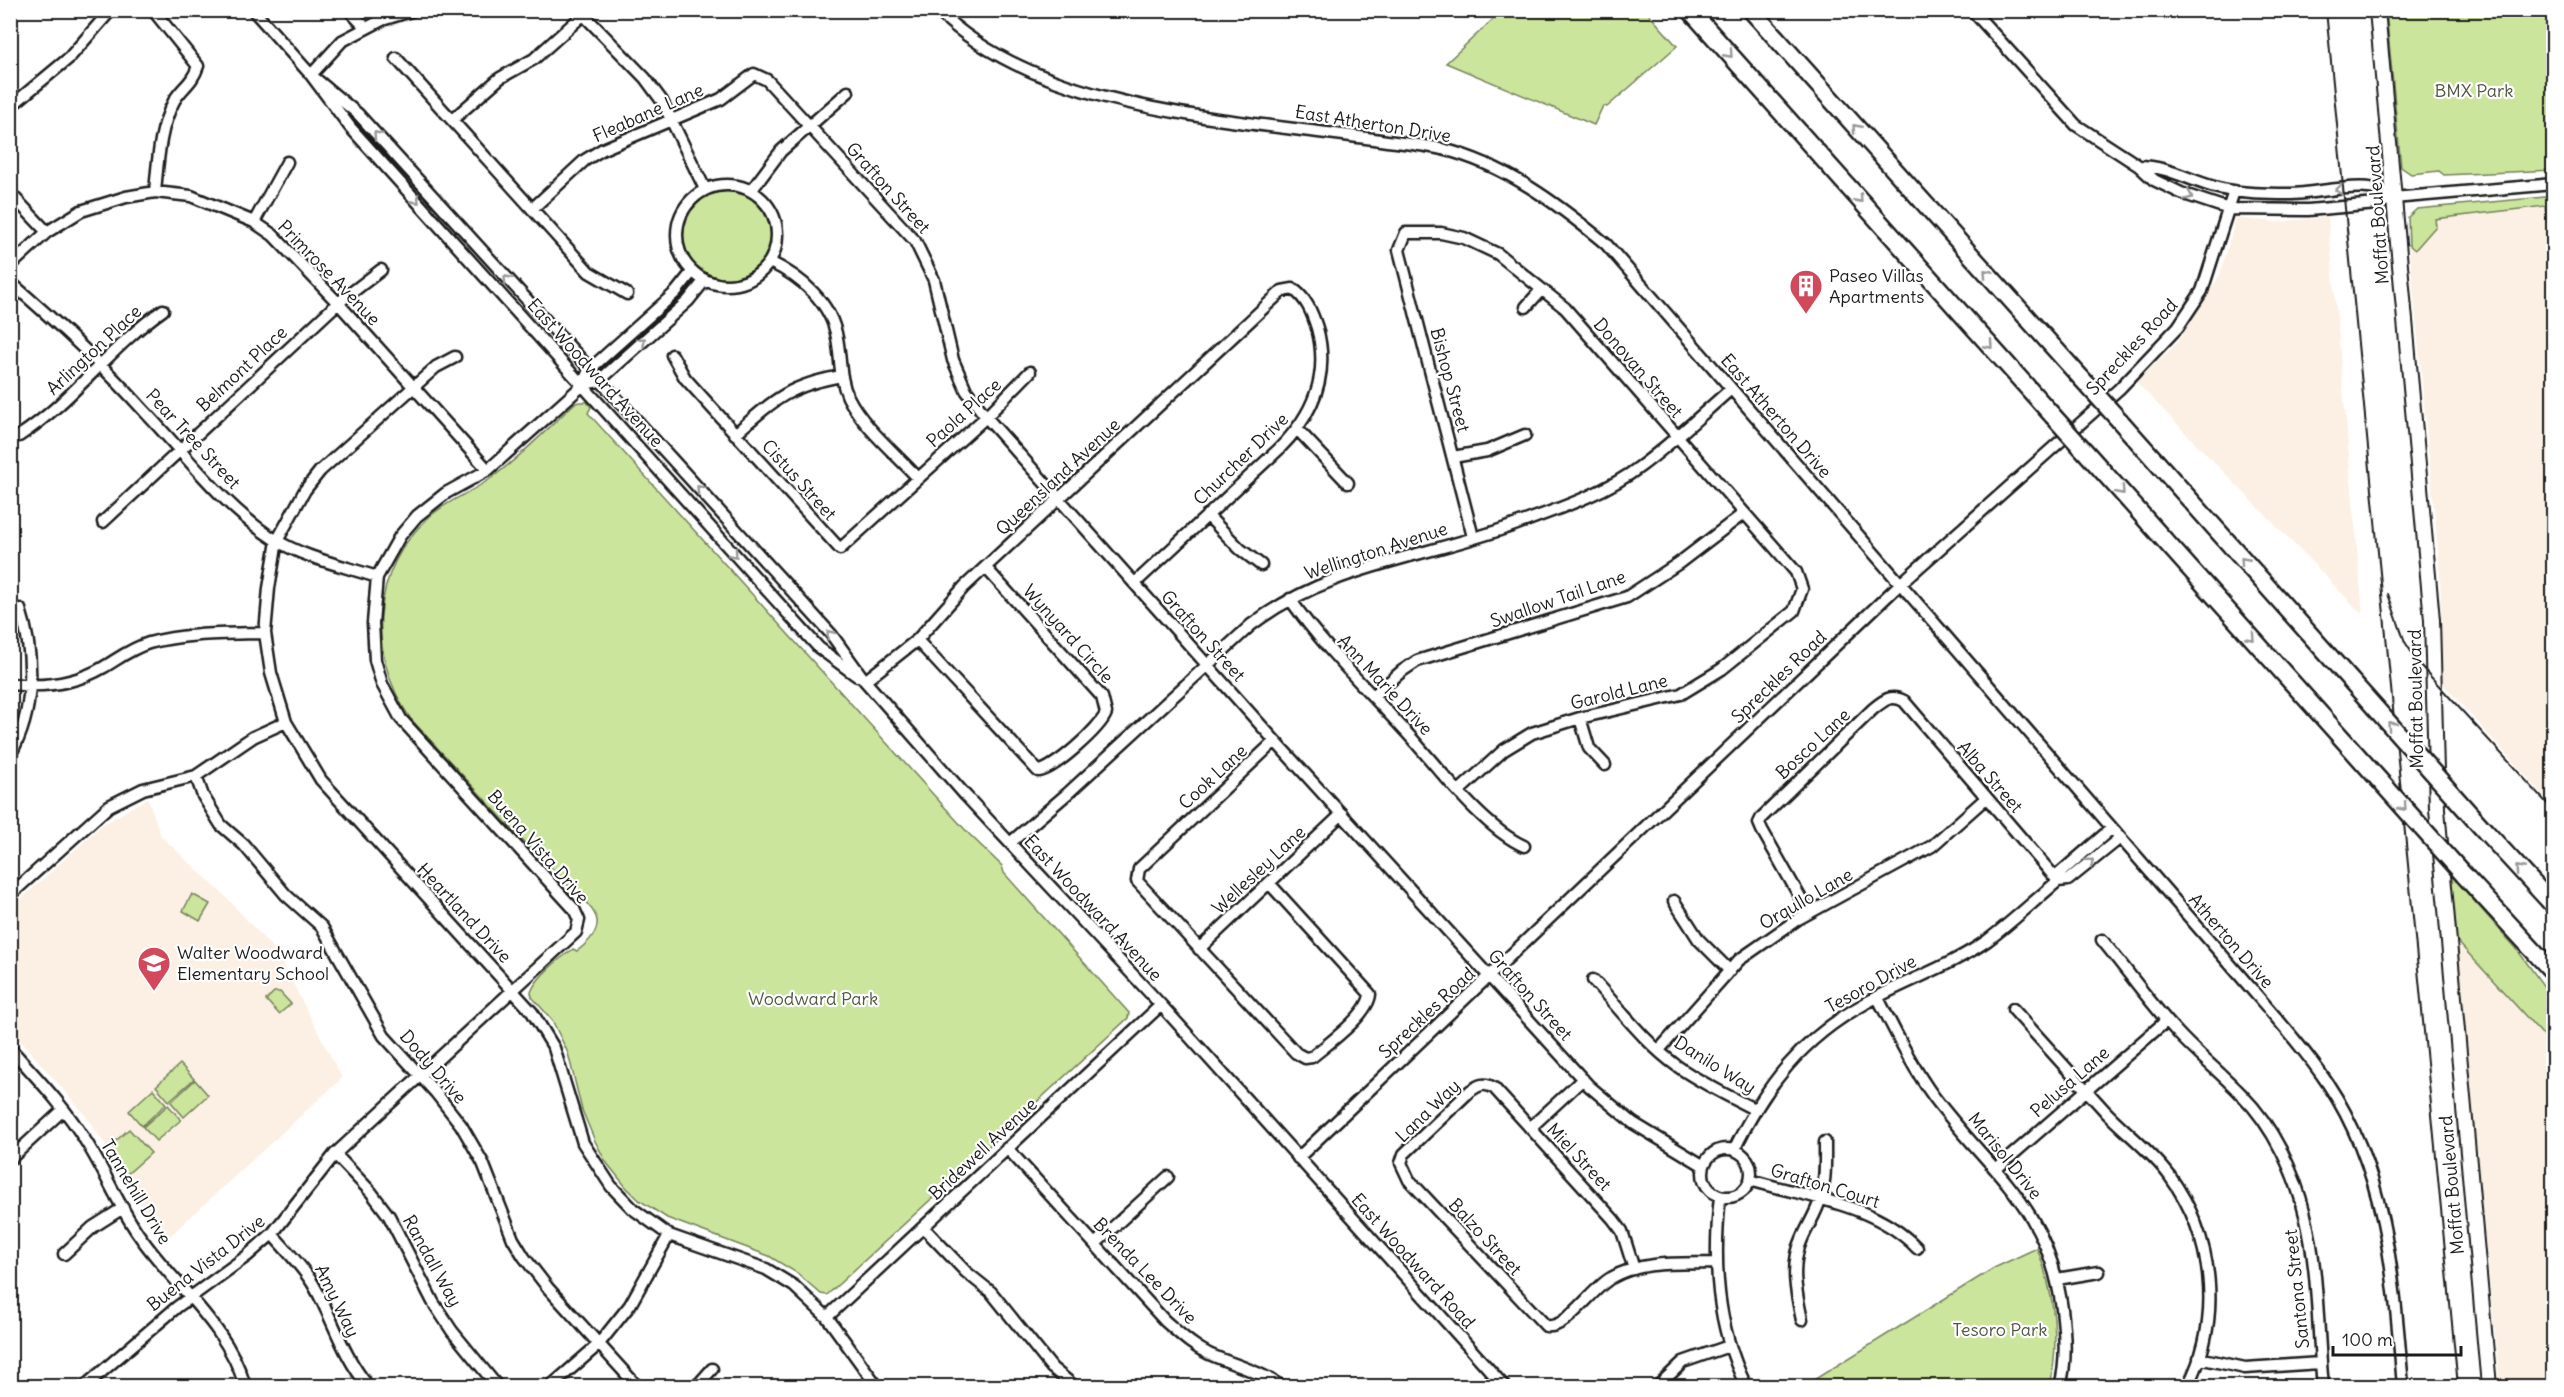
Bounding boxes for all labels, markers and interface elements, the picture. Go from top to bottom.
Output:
one-way arrow [1722,47,1733,58]
street label: Fleabane Lane [589,78,707,147]
park label: BMX Park [2434,79,2514,102]
street label: East Atherton Drive [1294,100,1453,147]
one-way arrow [1852,125,1863,135]
one-way arrow [373,131,384,142]
street label: Grafton Street [841,137,935,238]
street label: Moffat Boulevard [2361,144,2394,285]
one-way arrow [2334,183,2343,196]
one-way arrow [2183,189,2194,201]
one-way arrow [1852,192,1863,203]
one-way arrow [409,193,420,204]
street label: Primrose Avenue [273,215,385,330]
place label: Paseo Villas Apartments [1829,264,1925,308]
building icon: Paseo Villas Apartments [1788,268,1824,315]
one-way arrow [1983,270,1994,280]
one-way arrow [503,276,514,286]
street label: East Woodward Avenue [522,293,668,452]
street label: Spreckles Road [2081,293,2182,400]
street label: Arlington Place [41,300,146,400]
street label: Donovan Street [1589,313,1688,422]
street label: Belmont Place [192,321,292,416]
street label: Bishop Street [1426,325,1475,435]
one-way arrow [635,337,645,348]
one-way arrow [1982,338,1993,348]
street label: East Atherton Drive [1716,349,1837,483]
street label: Paola Place [921,373,1006,452]
street label: Pear Tree Street [141,384,246,493]
street label: Churcher Drive [1188,408,1293,510]
street label: Queensland Avenue [991,413,1125,540]
street label: Cistus Street [757,434,842,525]
one-way arrow [696,485,707,496]
one-way arrow [2114,485,2125,495]
street label: Wellington Avenue [1301,517,1450,585]
one-way arrow [727,547,738,557]
one-way arrow [2240,557,2251,567]
street label: Swallow Tail Lane [1487,565,1629,632]
street label: Wynyard Circle [1018,580,1119,688]
street label: Grafton Street [1156,585,1250,686]
street label: Spreckles Road [1726,625,1831,728]
street label: Moffat Boulevard [2403,629,2428,769]
one-way arrow [827,630,838,641]
street label: Ann Marie Drive [1333,630,1438,740]
one-way arrow [2244,630,2255,641]
street label: Garold Lane [1568,668,1670,715]
street label: Bosco Lane [1771,703,1855,784]
one-way arrow [2387,721,2398,732]
street label: Alba Street [1953,736,2028,817]
street label: Cook Lane [1174,739,1252,814]
street label: Buena Vista Drive [483,785,594,908]
one-way arrow [2396,800,2407,811]
street label: Wellesley Lane [1207,820,1310,919]
street label: East Woodward Avenue [1019,829,1167,986]
street label: Heartland Drive [412,858,517,967]
one-way arrow [2083,859,2094,870]
street label: Orqullo Lane [1755,863,1857,935]
one-way arrow [2515,865,2526,875]
street label: Atherton Drive [2184,888,2279,993]
place label: Walter Woodward Elementary School [177,941,329,985]
street label: Grafton Street [1483,944,1577,1045]
school or university icon: Walter Woodward Elementary School [136,945,172,992]
street label: Tesoro Drive [1821,949,1920,1018]
street label: Spreckles Road [1374,962,1480,1063]
park label: Woodward Park [748,987,878,1010]
street label: Dody Drive [395,1025,472,1108]
street label: Danilo Way [1670,1030,1760,1099]
street label: Pelusa Lane [2025,1041,2114,1122]
street label: Lana Way [1390,1074,1465,1147]
street label: Bridewell Avenue [924,1093,1042,1205]
street label: Marisol Drive [1963,1108,2047,1204]
street label: Moffat Boulevard [2434,1114,2469,1255]
street label: Miel Street [1542,1118,1617,1195]
street label: Tannehill Drive [96,1135,177,1248]
street label: Grafton Court [1768,1158,1882,1213]
street label: East Woodward Road [1346,1188,1481,1333]
street label: Balzo Street [1444,1193,1527,1280]
street label: Buena Vista Drive [142,1209,269,1316]
street label: Randall Way [398,1211,467,1311]
street label: Brenda Lee Drive [1089,1213,1202,1329]
street label: Santona Street [2279,1228,2314,1350]
street label: Amy Way [310,1261,365,1341]
park label: Tesoro Park [1953,1318,2047,1341]
scale bar [2333,1319,2460,1357]
text: 100 m [2342,1328,2393,1351]

